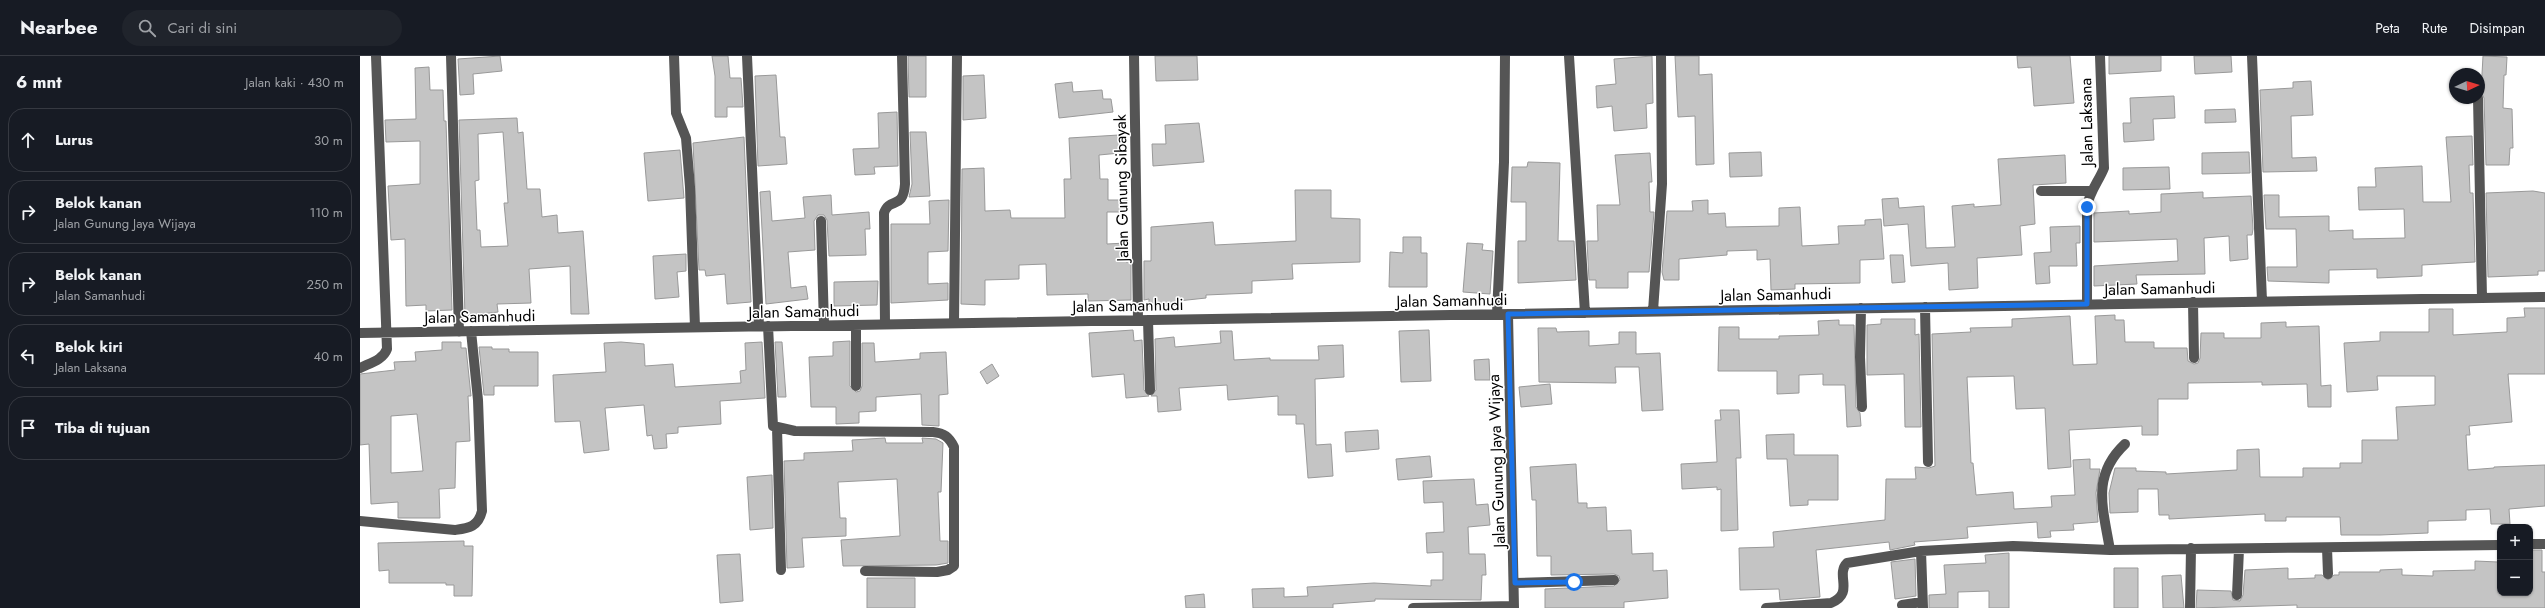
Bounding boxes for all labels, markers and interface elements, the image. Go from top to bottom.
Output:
search box [122,10,402,46]
text: Nearbee [20,14,98,41]
icon: search [136,17,158,39]
text: Cari di sini [168,17,237,39]
text: Peta [2375,18,2400,38]
text: Rute [2422,18,2448,38]
text: Disimpan [2470,18,2525,38]
north arrow [2449,68,2485,104]
text: 6 mnt [16,70,62,94]
text: Jalan kaki · 430 m [245,73,344,92]
street label: Jalan Laksana [2074,78,2099,168]
street label: Jalan Gunung Sibayak [1109,113,1134,264]
icon: ahead [17,129,39,151]
text: Lurus [55,129,93,151]
text: 30 m [314,131,343,150]
text: Belok kanan [55,192,142,214]
route end [2078,198,2096,216]
icon: right [17,201,39,223]
text: 110 m [309,203,343,222]
text: Jalan Gunung Jaya Wijaya [55,214,196,233]
text: Belok kanan [55,264,142,286]
icon: right [17,273,39,295]
text: 250 m [306,275,343,294]
street label: Jalan Samanhudi [2102,276,2216,301]
street label: Jalan Samanhudi [1718,282,1832,307]
text: Jalan Samanhudi [55,286,145,305]
street label: Jalan Samanhudi [1394,288,1508,313]
street label: Jalan Samanhudi [1070,293,1184,318]
street label: Jalan Samanhudi [746,299,860,324]
street label: Jalan Samanhudi [422,304,536,329]
text: Belok kiri [55,336,123,358]
icon: left [17,345,39,367]
text: 40 m [314,347,343,366]
text: Jalan Laksana [55,358,127,377]
street label: Jalan Gunung Jaya Wijaya [1482,374,1511,550]
icon: arrive [17,417,39,439]
text: Tiba di tujuan [55,417,150,439]
map controls [2497,524,2533,596]
button: + [2497,524,2533,560]
button: − [2497,560,2533,596]
route start [1565,573,1583,591]

